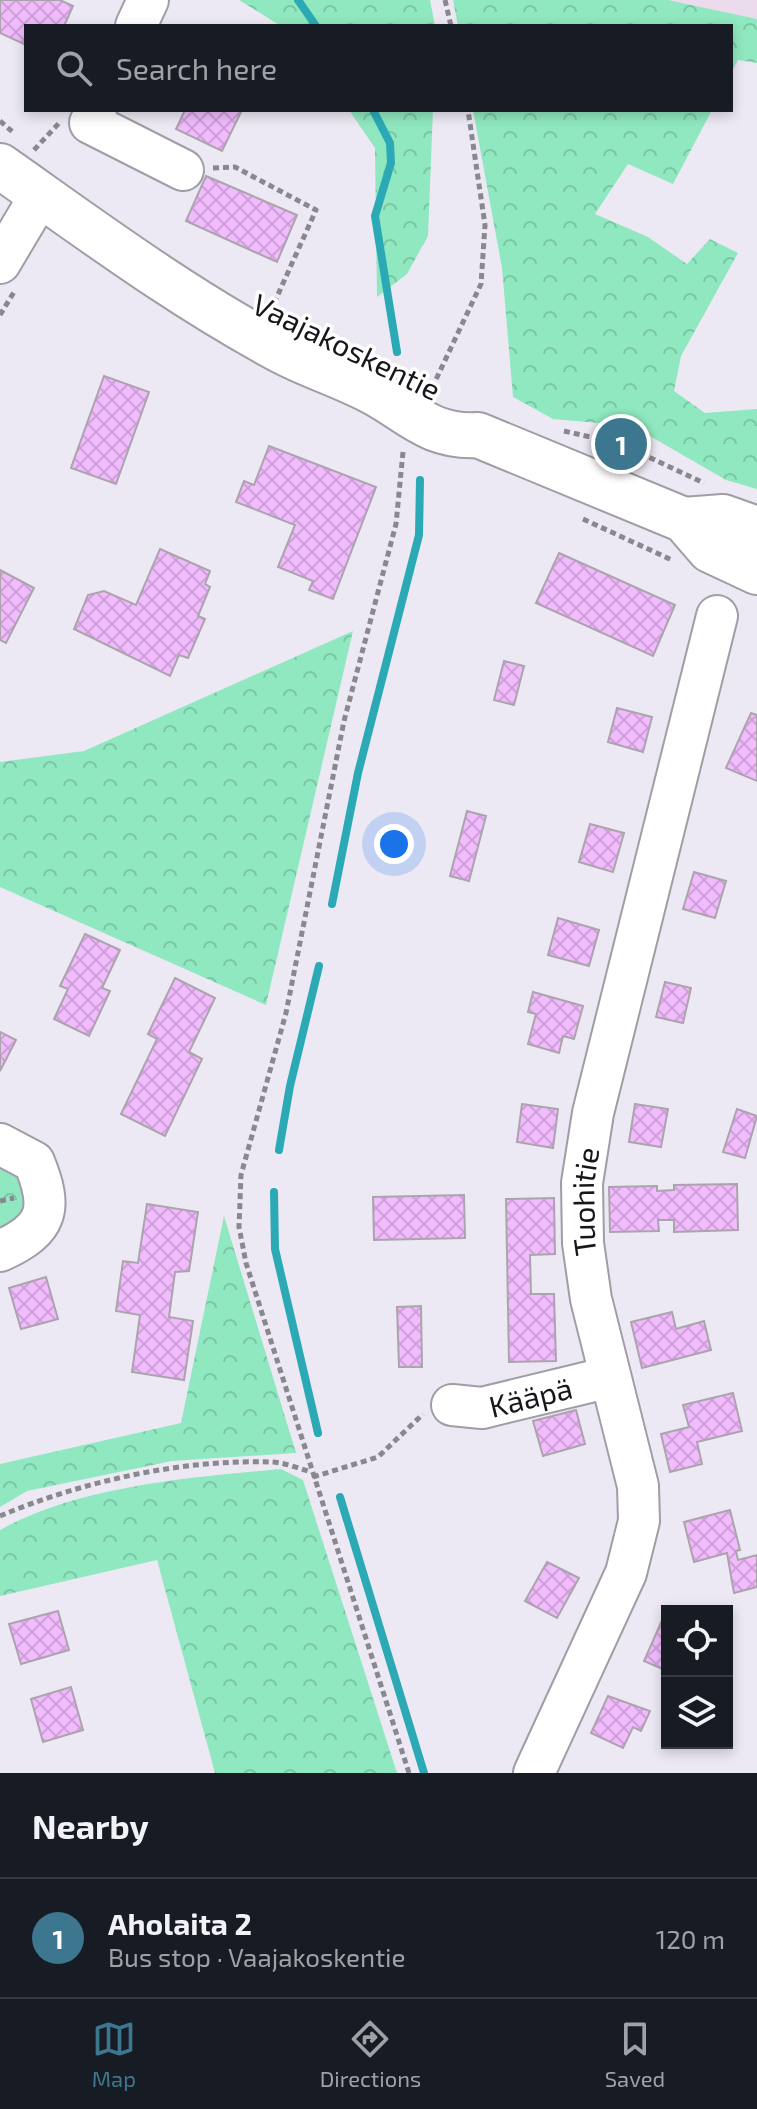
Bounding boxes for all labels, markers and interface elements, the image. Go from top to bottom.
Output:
search box [24,24,733,112]
icon: search [52,46,96,90]
text: Search here [116,50,277,86]
street label: Vaajakoskentie [247,285,447,407]
pin: 1 [595,414,647,474]
your location [374,824,414,864]
street label: Tuohitie [564,1144,605,1258]
street label: Kääpä [485,1369,576,1424]
map controls [661,1605,733,1749]
button: locate [661,1605,733,1677]
button: layers [661,1677,733,1749]
text: Nearby [32,1805,149,1846]
text: Aholaita 2 [108,1905,252,1941]
text: 1 [52,1923,64,1954]
text: 120 m [656,1923,725,1954]
text: Bus stop · Vaajakoskentie [108,1941,406,1972]
tab: Map [92,2017,136,2091]
tab: Directions [320,2017,421,2091]
tab: Saved [605,2017,665,2091]

